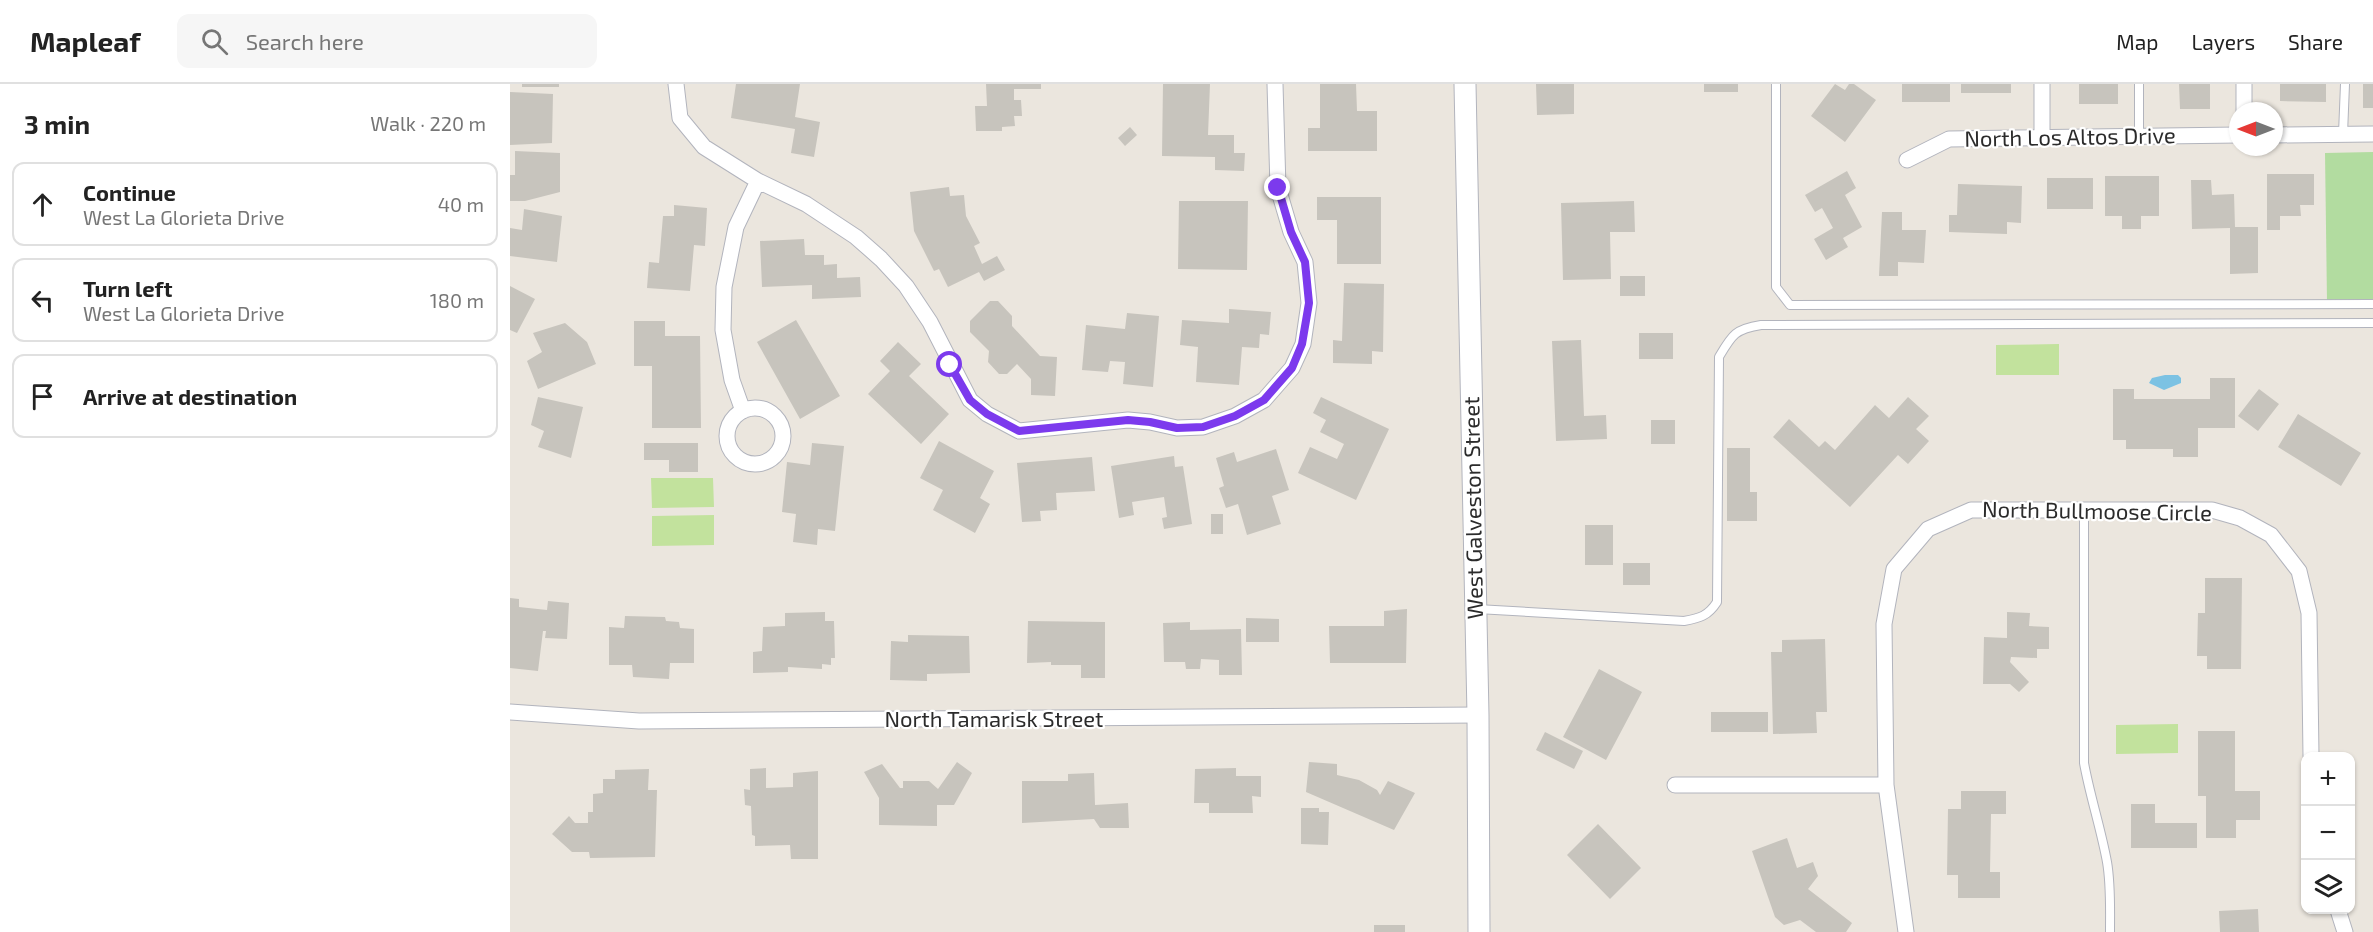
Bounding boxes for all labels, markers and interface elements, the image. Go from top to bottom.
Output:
search box [177,14,597,68]
text: Mapleaf [30,24,141,58]
icon: search [198,25,231,58]
text: Search here [246,28,364,54]
text: Map [2116,29,2158,54]
text: Layers [2191,29,2255,54]
text: Share [2288,29,2343,54]
north arrow [2229,102,2283,156]
text: 3 min [24,108,90,139]
text: Walk · 220 m [370,111,486,135]
street label: North Los Altos Drive [1964,121,2176,151]
route end [1264,174,1290,200]
text: Continue [83,179,176,205]
icon: ahead [26,188,59,221]
text: 40 m [438,192,484,216]
text: West La Glorieta Drive [83,205,284,229]
text: Turn left [83,275,172,301]
icon: left [26,284,59,317]
text: 180 m [430,288,484,312]
text: West La Glorieta Drive [83,301,284,325]
route start [936,351,962,377]
icon: arrive [26,380,59,413]
text: Arrive at destination [83,383,297,409]
street label: West Galveston Street [1457,396,1487,620]
street label: North Bullmoose Circle [1982,495,2212,525]
street label: North Tamarisk Street [884,705,1104,731]
map controls [2301,752,2355,914]
button: + [2301,752,2355,806]
button: − [2301,806,2355,860]
button: layers [2301,860,2355,914]

